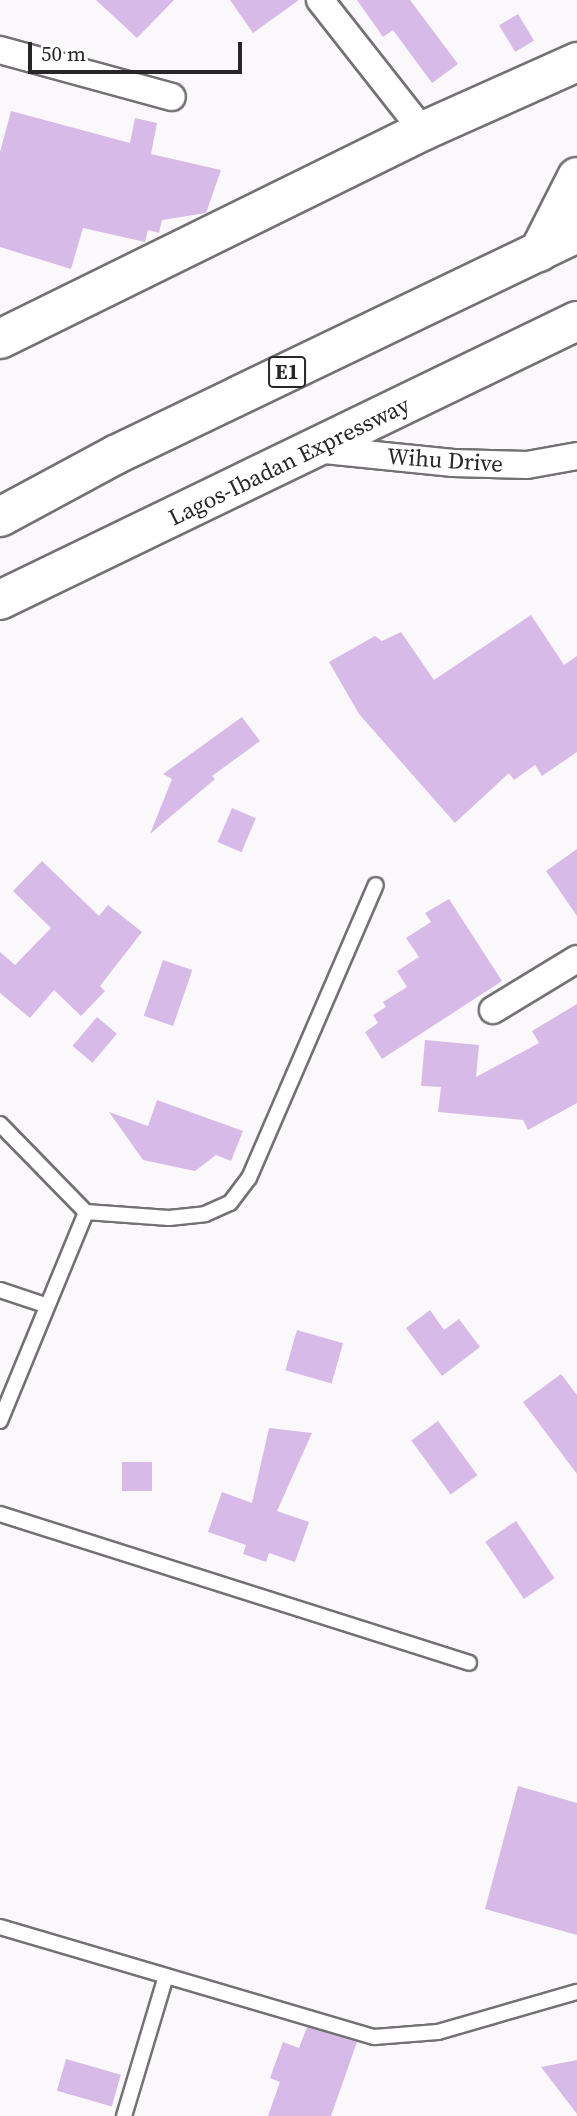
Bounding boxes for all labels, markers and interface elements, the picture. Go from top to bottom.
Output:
scale bar [32,28,245,72]
text: 50 m [41,39,86,68]
road number: E1 [268,354,306,390]
street label: Lagos-Ibadan Expressway [164,391,414,531]
street label: Wihu Drive [386,442,504,478]

